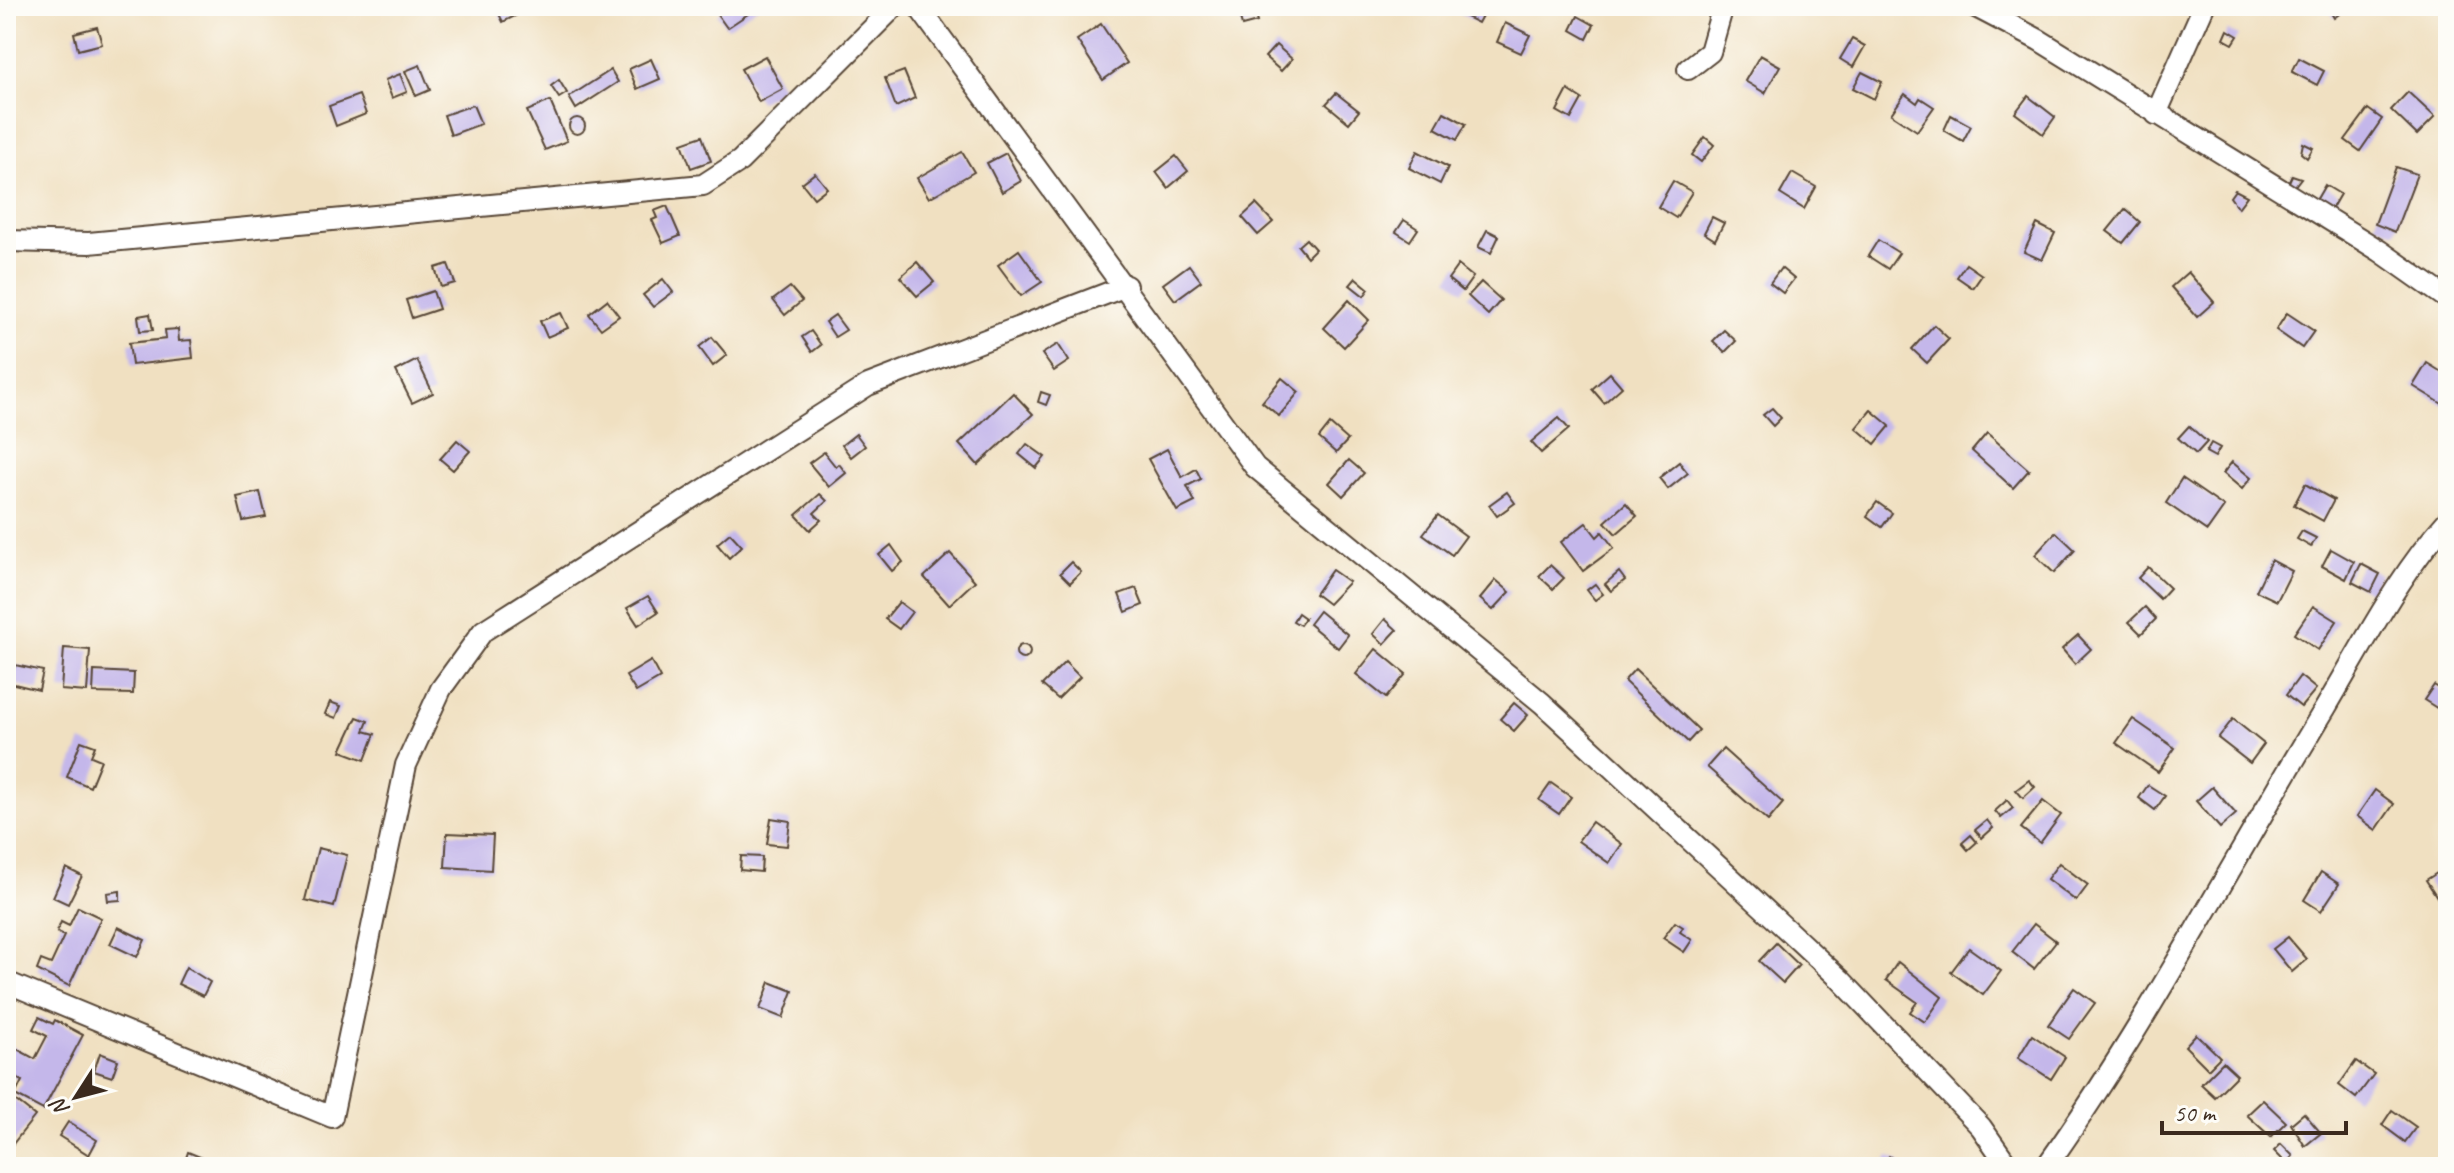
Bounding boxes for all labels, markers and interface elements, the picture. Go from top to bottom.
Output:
north arrow [36,1057,116,1137]
scale bar [2162,1085,2346,1135]
text: N [43,1092,76,1122]
text: 50 m [2174,1098,2217,1128]

